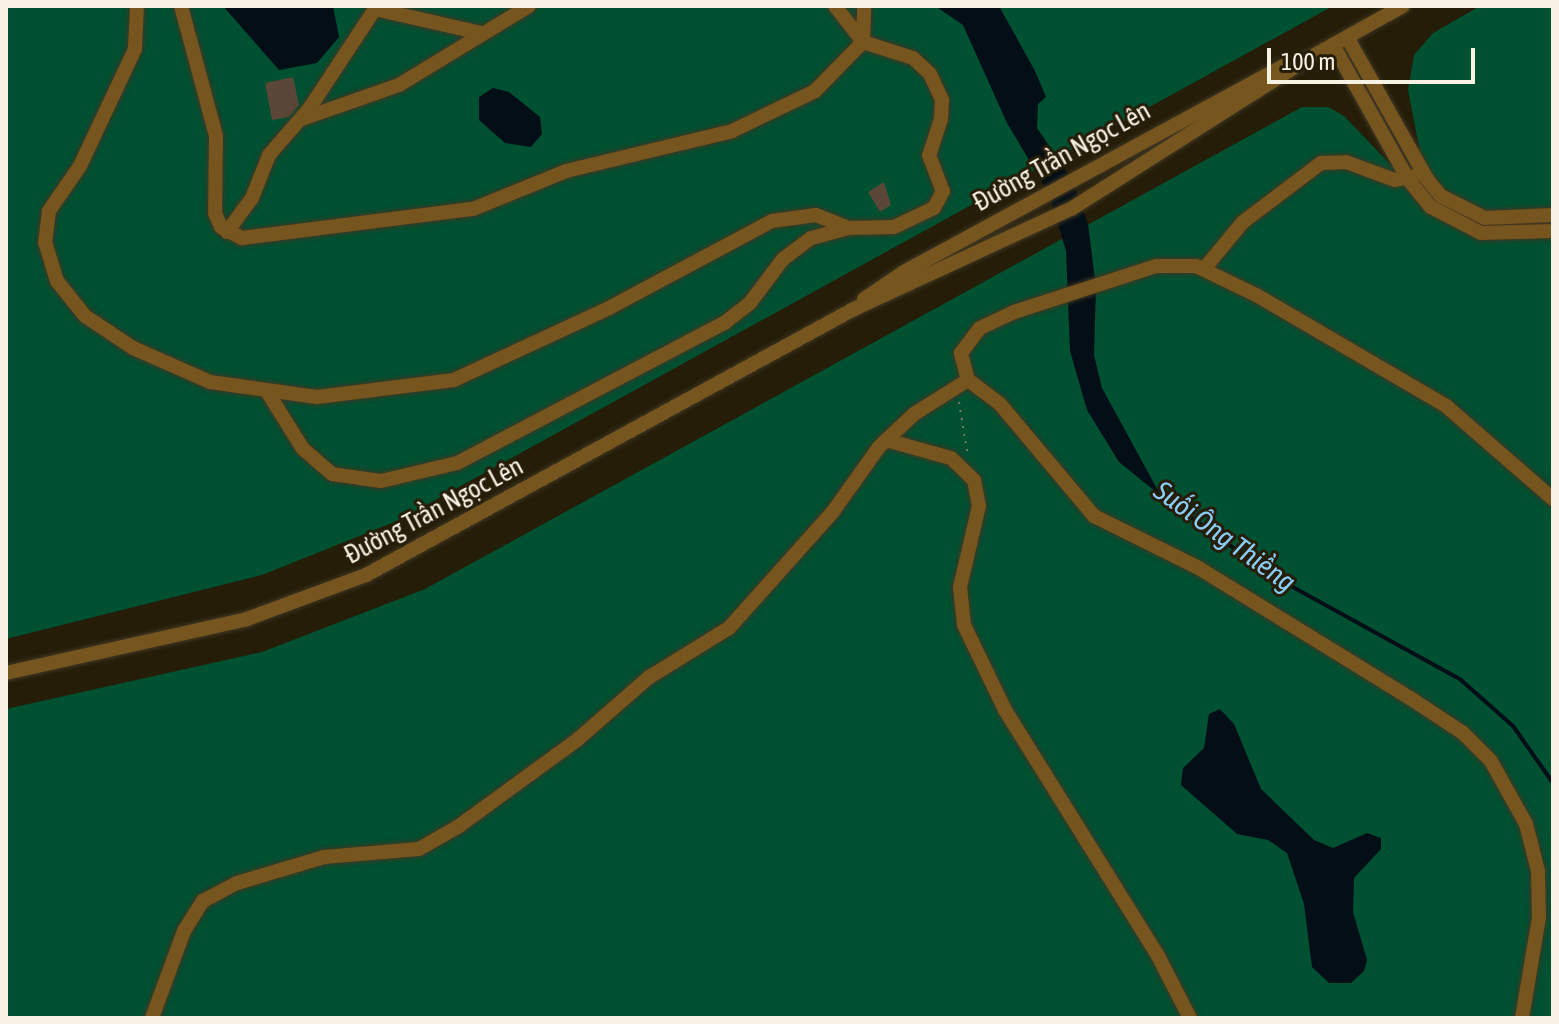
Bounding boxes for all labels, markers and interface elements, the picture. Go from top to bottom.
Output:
scale bar [1271,32,1479,82]
text: 100 m [1281,48,1335,75]
street label: Đường Trần Ngọc Lên [968,95,1156,219]
street label: Đường Trần Ngọc Lên [339,451,529,571]
water label: Suối Ông Thiềng [1148,473,1302,599]

